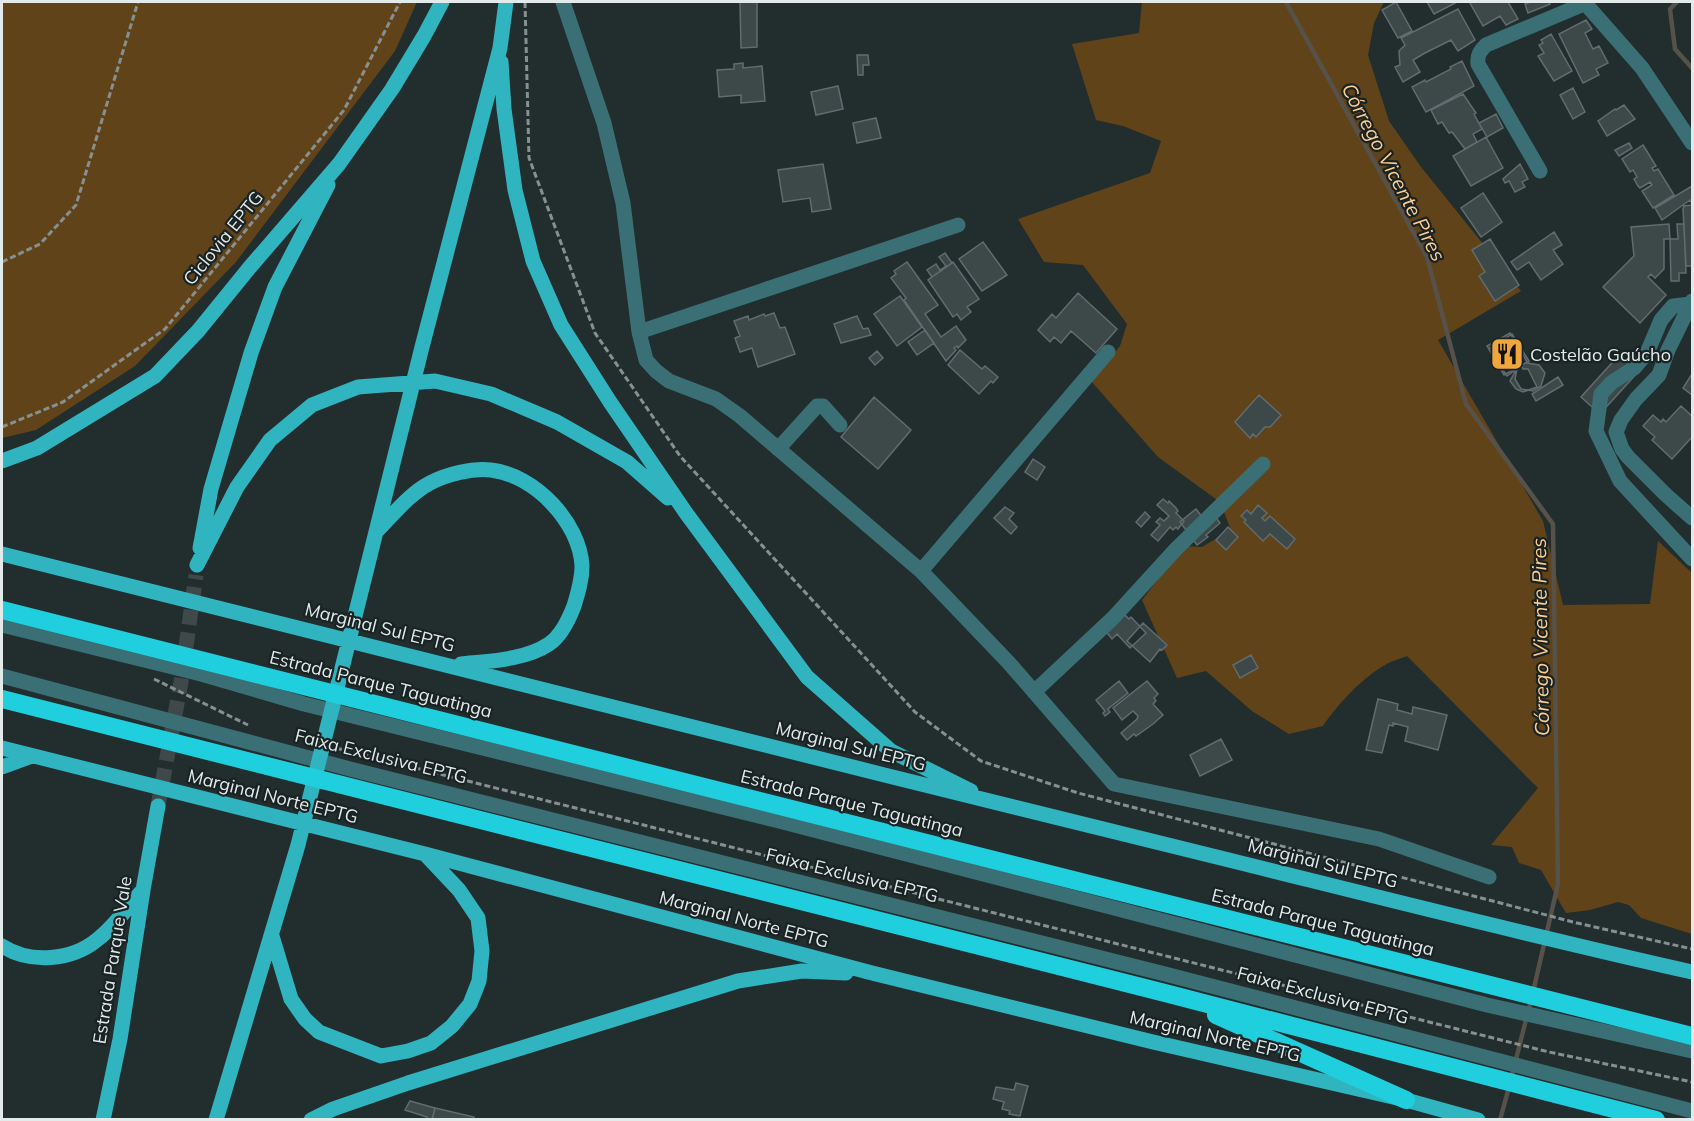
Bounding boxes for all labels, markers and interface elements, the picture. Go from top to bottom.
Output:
water label: Córrego Vicente Pires [1336,79,1452,265]
street label: Ciclovia EPTG [178,186,268,290]
restaurant icon: Costelão Gaúcho [1489,336,1525,372]
place label: Costelão Gaúcho [1530,343,1671,366]
water label: Córrego Vicente Pires [1526,538,1554,736]
street label: Marginal Sul EPTG [303,597,457,657]
street label: Estrada Parque Taguatinga [267,645,495,723]
street label: Marginal Sul EPTG [774,716,928,776]
street label: Faixa Exclusiva EPTG [292,723,470,789]
street label: Marginal Norte EPTG [185,764,361,828]
street label: Estrada Parque Taguatinga [738,764,966,842]
street label: Marginal Sul EPTG [1246,833,1400,893]
street label: Faixa Exclusiva EPTG [763,842,941,908]
street label: Estrada Parque Vale [87,874,137,1046]
street label: Estrada Parque Taguatinga [1209,883,1437,961]
street label: Marginal Norte EPTG [657,885,831,953]
street label: Faixa Exclusiva EPTG [1235,961,1411,1029]
street label: Marginal Norte EPTG [1127,1005,1303,1067]

